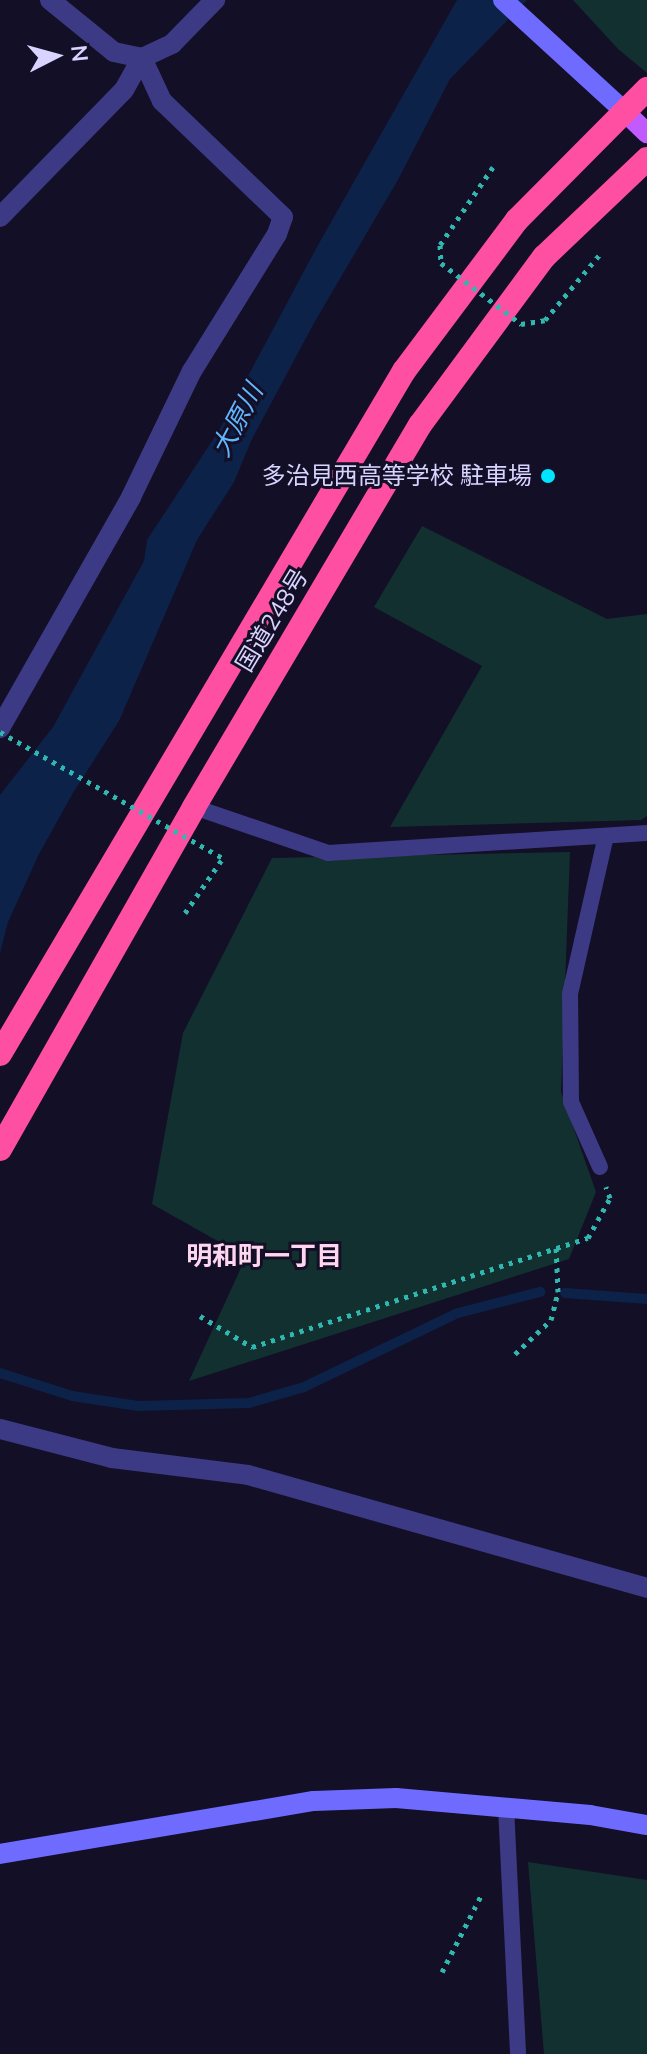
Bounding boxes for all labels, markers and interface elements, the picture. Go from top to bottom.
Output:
north arrow [16,16,96,96]
text: N [65,44,95,63]
water label: 大原川 [205,378,269,462]
place label: 多治見西高等学校 駐車場 [262,462,532,490]
marker: 多治見西高等学校 駐車場 [539,467,557,485]
street label: 国道248号 [230,563,314,677]
district label: 明和町一丁目 [186,1240,342,1272]

